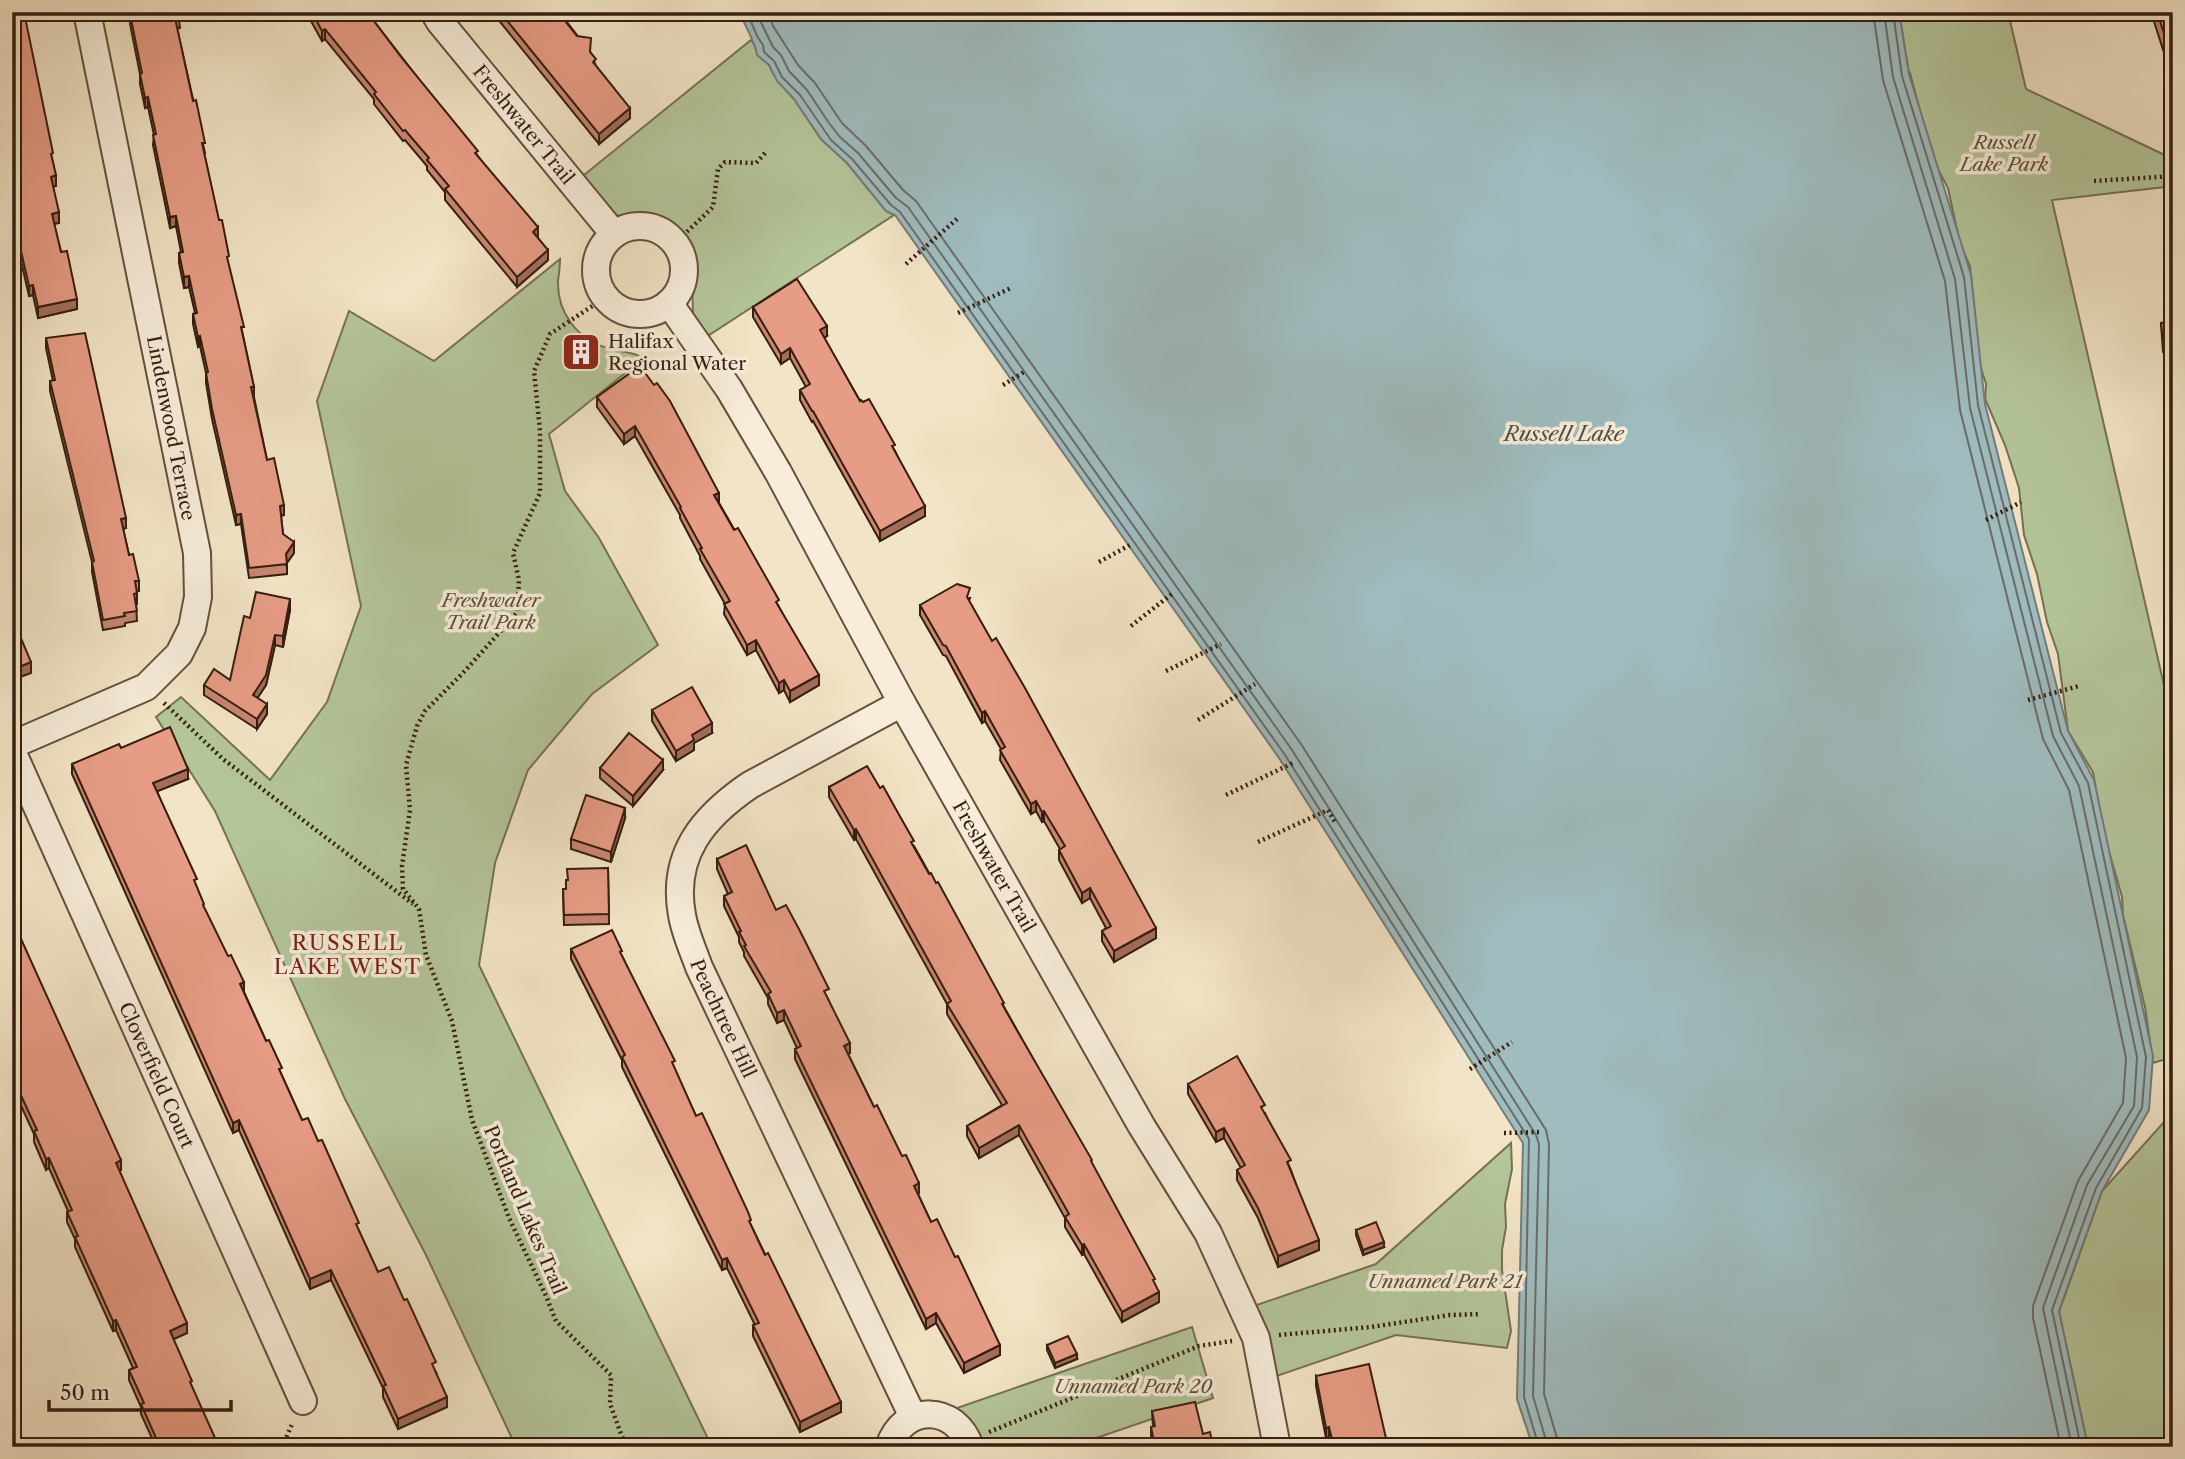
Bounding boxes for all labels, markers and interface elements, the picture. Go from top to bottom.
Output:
street label: Freshwater Trail [468,60,580,189]
park label: Russell Lake Park [1958,131,2048,176]
place label: Halifax Regional Water [608,330,746,375]
building icon: Halifax Regional Water [560,331,602,373]
street label: Lindenwood Terrace [142,334,200,522]
water label: Russell Lake [1502,421,1625,446]
park label: Freshwater Trail Park [440,589,541,634]
street label: Freshwater Trail [948,796,1041,936]
district label: RUSSELL LAKE WEST [274,930,422,979]
street label: Peachtree Hill [686,956,762,1082]
street label: Cloverfield Court [114,998,200,1152]
street label: Portland Lakes Trail [479,1122,571,1298]
park label: Unnamed Park 21 [1368,1270,1523,1293]
scale bar [49,1368,231,1412]
park label: Unnamed Park 20 [1054,1375,1213,1398]
text: 50 m [60,1380,110,1405]

